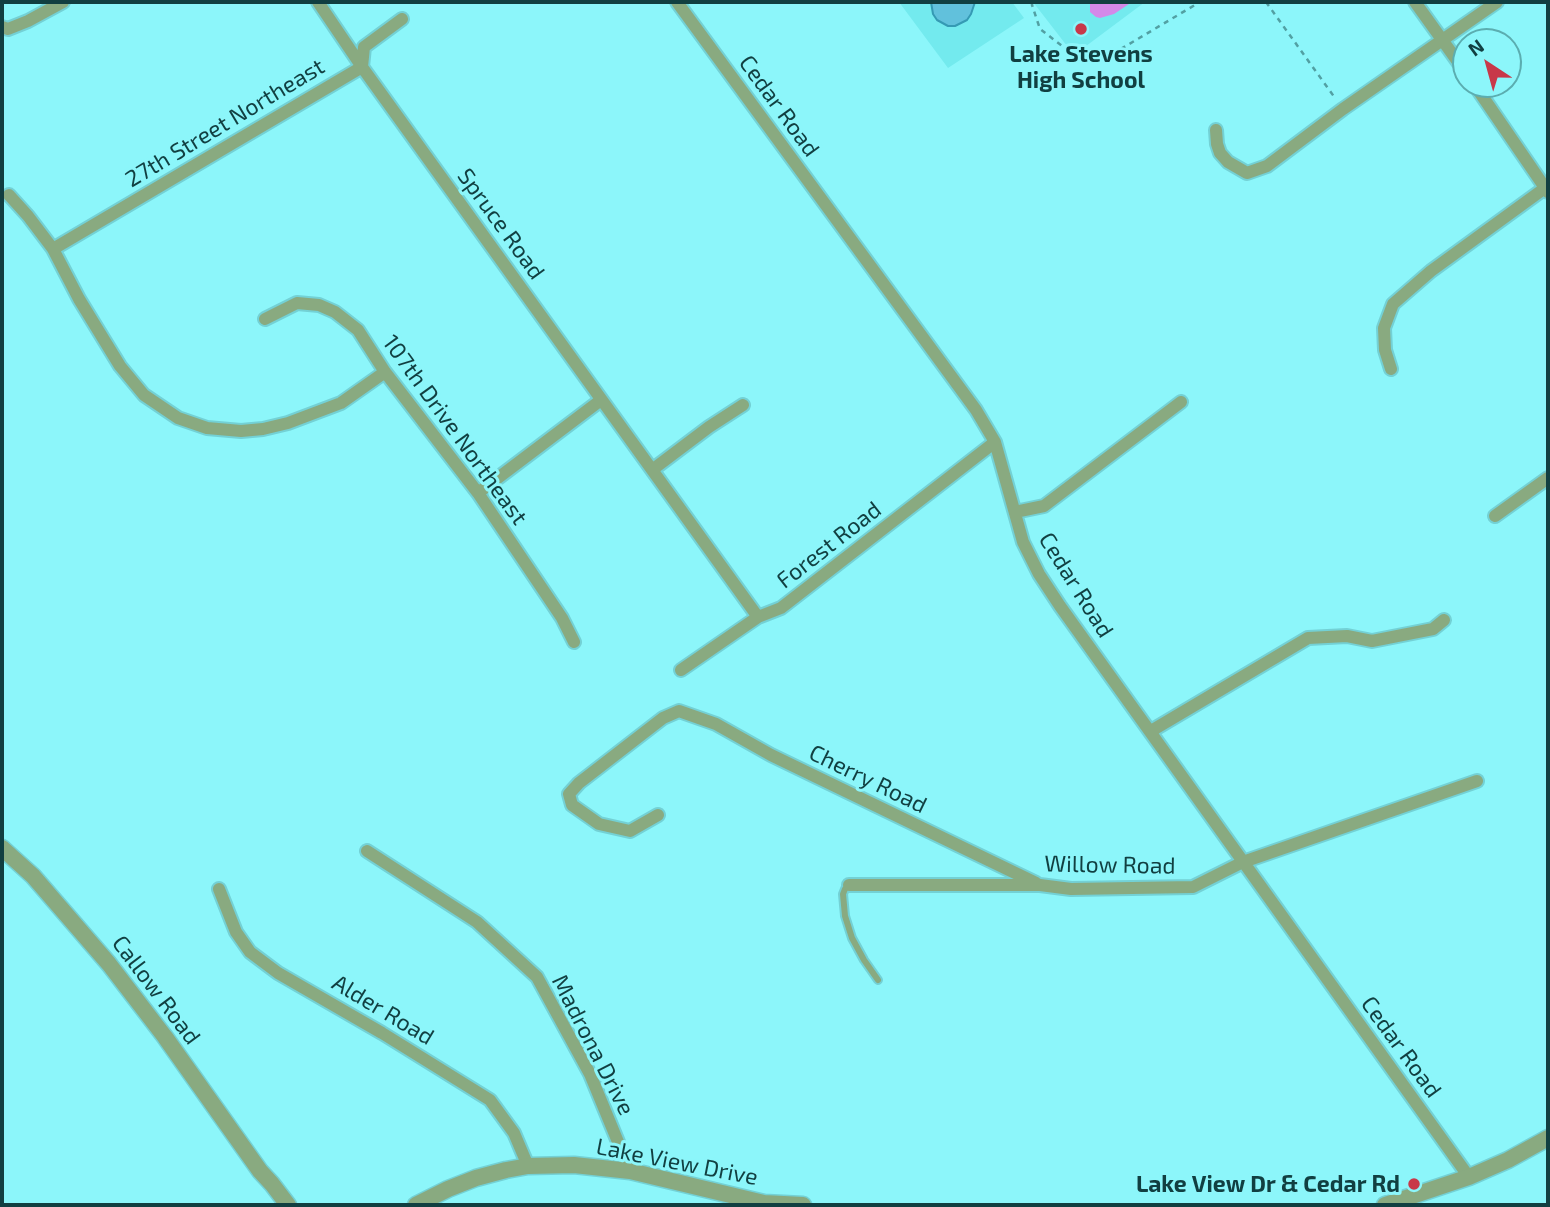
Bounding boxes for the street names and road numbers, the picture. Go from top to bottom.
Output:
street label: Cedar Road [733,50,825,162]
street label: 27th Street Northeast [121,53,329,193]
street label: Spruce Road [452,163,550,285]
street label: 107th Drive Northeast [377,330,533,530]
street label: Forest Road [771,496,887,594]
street label: Cedar Road [1033,527,1119,643]
street label: Cherry Road [805,739,931,819]
street label: Willow Road [1044,850,1176,880]
street label: Callow Road [106,930,206,1050]
street label: Alder Road [327,969,439,1051]
street label: Madrona Drive [546,970,640,1120]
street label: Cedar Road [1355,991,1447,1103]
street label: Lake View Drive [594,1133,760,1191]

